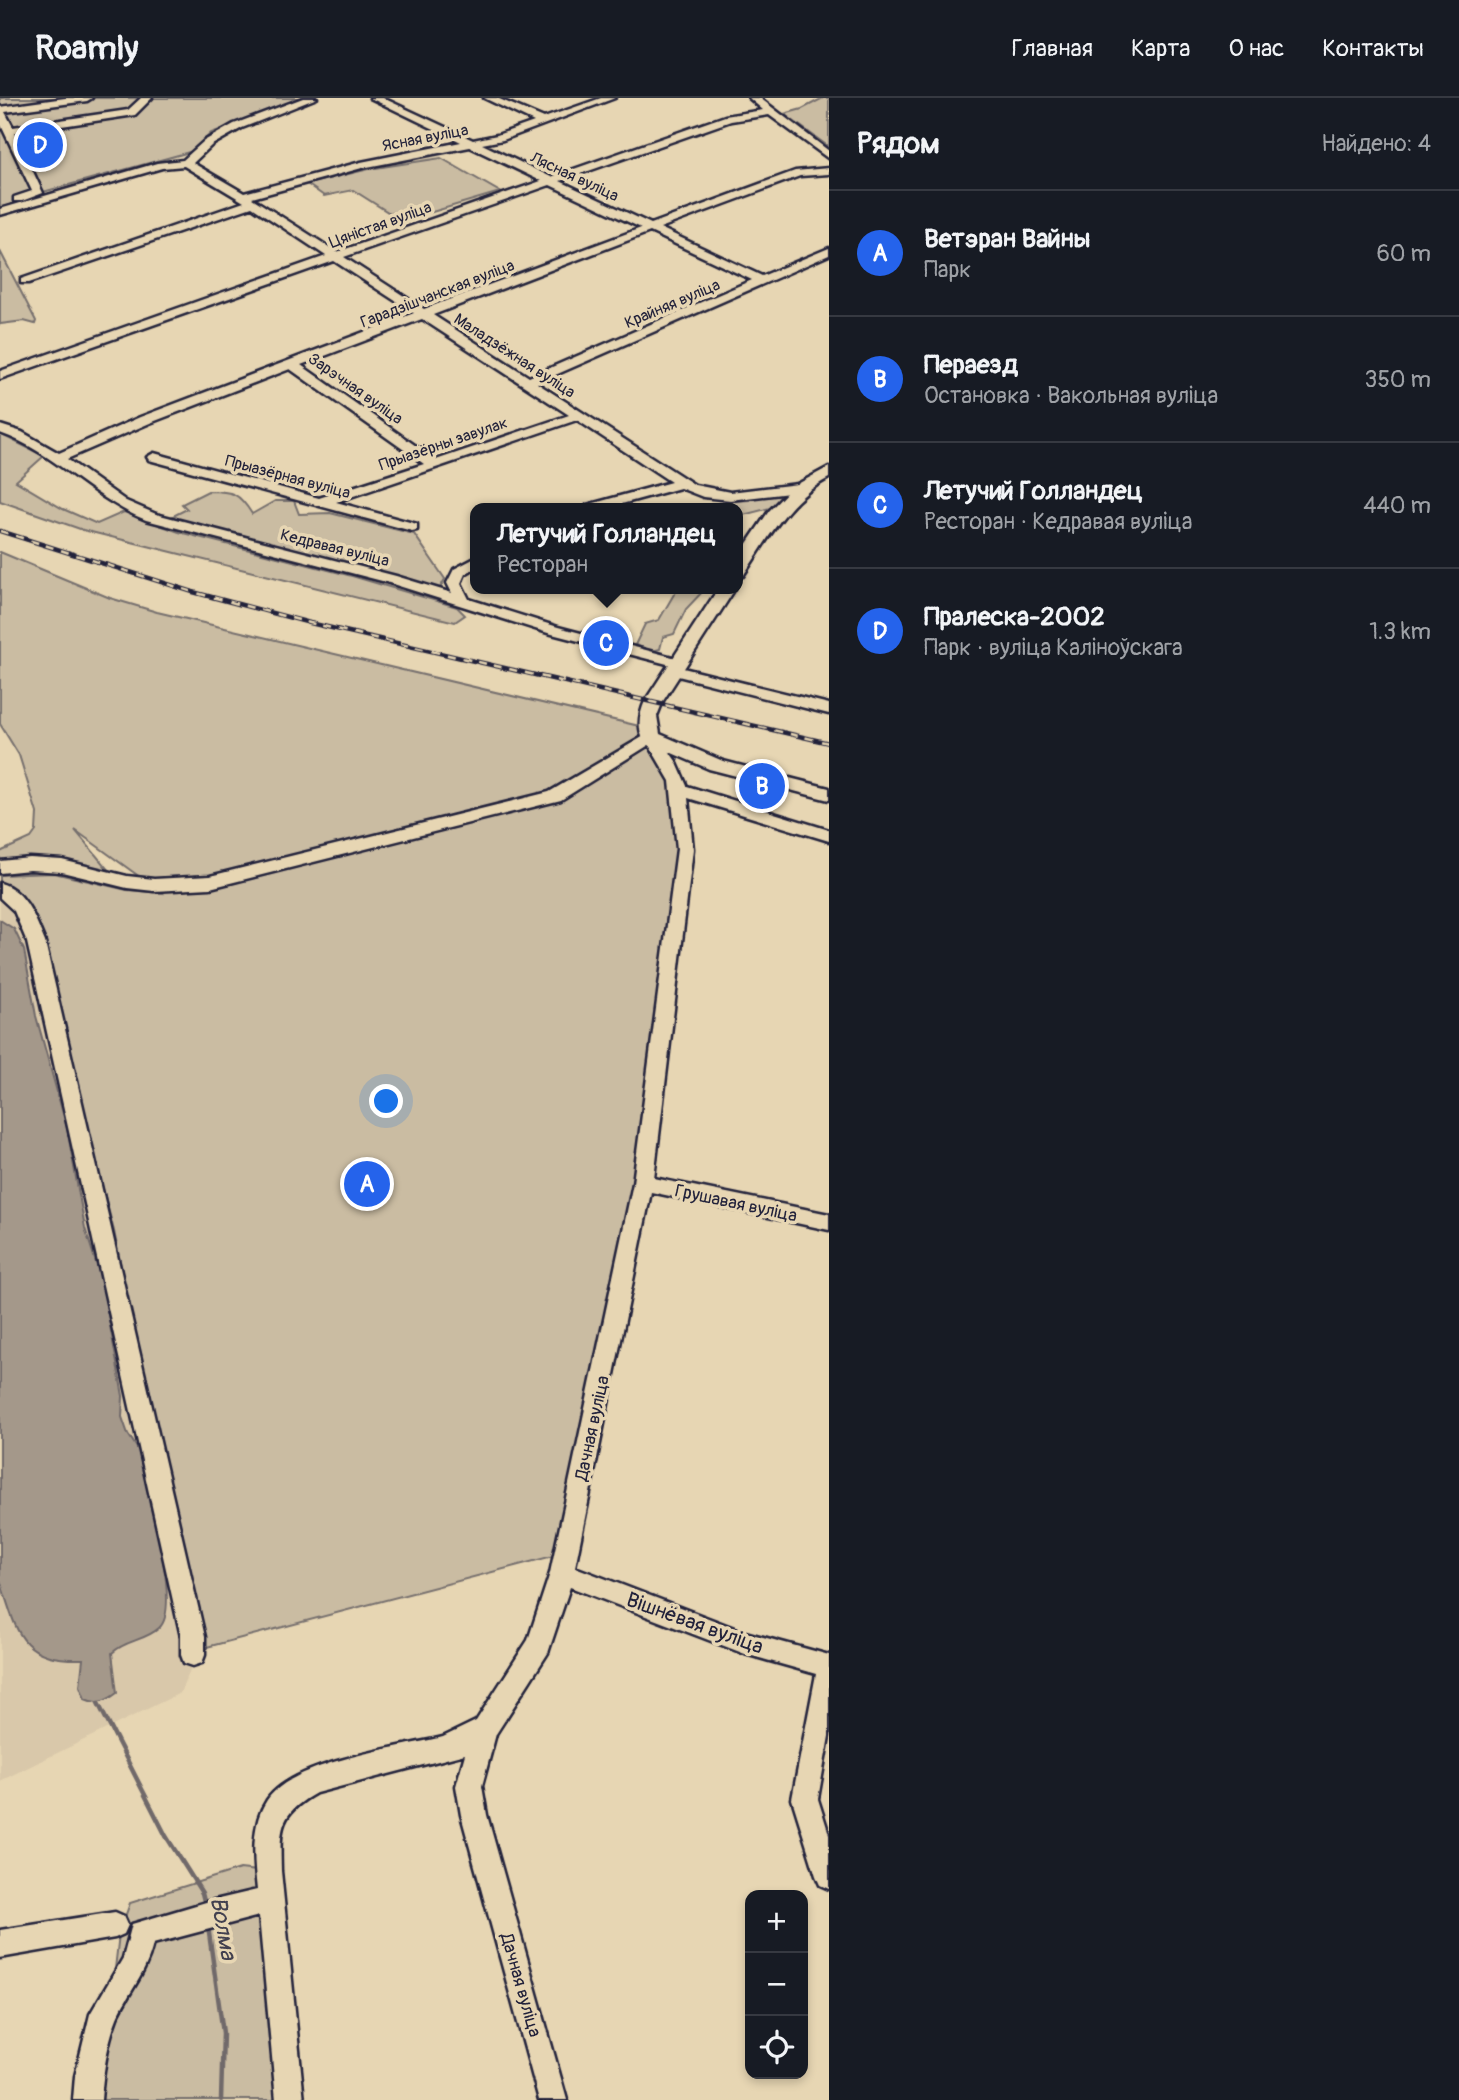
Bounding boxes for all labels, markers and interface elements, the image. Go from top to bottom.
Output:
text: Roamly [35,28,138,69]
text: Главная [1012,34,1093,63]
text: Карта [1131,34,1191,63]
text: О нас [1229,34,1284,63]
text: Контакты [1322,34,1424,63]
pin: D [17,119,63,171]
street label: Ясная вуліца [380,120,470,156]
text: Рядом [857,125,940,162]
text: Найдено: 4 [1321,129,1431,158]
street label: Лясная вуліца [526,147,622,206]
street label: Цяністая вуліца [326,197,434,253]
text: Ветэран Вайны [924,223,1090,255]
text: A [873,239,887,268]
text: 60 m [1376,239,1431,268]
street label: Гарадзішчанская вуліца [358,255,517,333]
text: Парк [924,255,971,284]
street label: Крайняя вуліца [622,275,723,333]
street label: Маладзёжная вуліца [450,309,579,403]
street label: Зарэчная вуліца [304,349,407,429]
text: Пераезд [924,349,1018,381]
text: B [873,365,887,394]
text: 350 m [1365,365,1431,394]
text: Остановка · Вакольная вуліца [924,381,1218,410]
street label: Прыазёрны завулак [376,413,510,475]
street label: Прыазёрная вуліца [223,451,352,503]
text: Летучий Голландец [924,475,1143,507]
text: C [873,491,887,520]
text: 440 m [1363,491,1431,520]
popup [470,503,743,594]
text: Ресторан · Кедравая вуліца [924,507,1192,536]
text: Летучий Голландец [497,518,716,550]
street label: Кедравая вуліца [278,525,391,571]
text: Ресторан [497,550,588,579]
text: Пралеска-2002 [924,601,1105,633]
pin: C [583,617,629,669]
text: D [873,617,887,646]
text: 1.3 km [1369,617,1431,646]
text: Парк · вуліца Каліноўскага [924,633,1183,662]
pin: B [739,760,785,812]
your location [369,1084,403,1118]
pin: A [344,1158,390,1210]
street label: Грушавая вуліца [673,1179,799,1228]
street label: Дачная вуліца [570,1373,615,1484]
street label: Вішнёвая вуліца [623,1586,767,1661]
map controls [745,1890,808,2079]
button: + [745,1890,808,1953]
water label: Волма [204,1894,244,1963]
street label: Дачная вуліца [494,1930,546,2040]
button: − [745,1953,808,2016]
button: locate [745,2016,808,2079]

